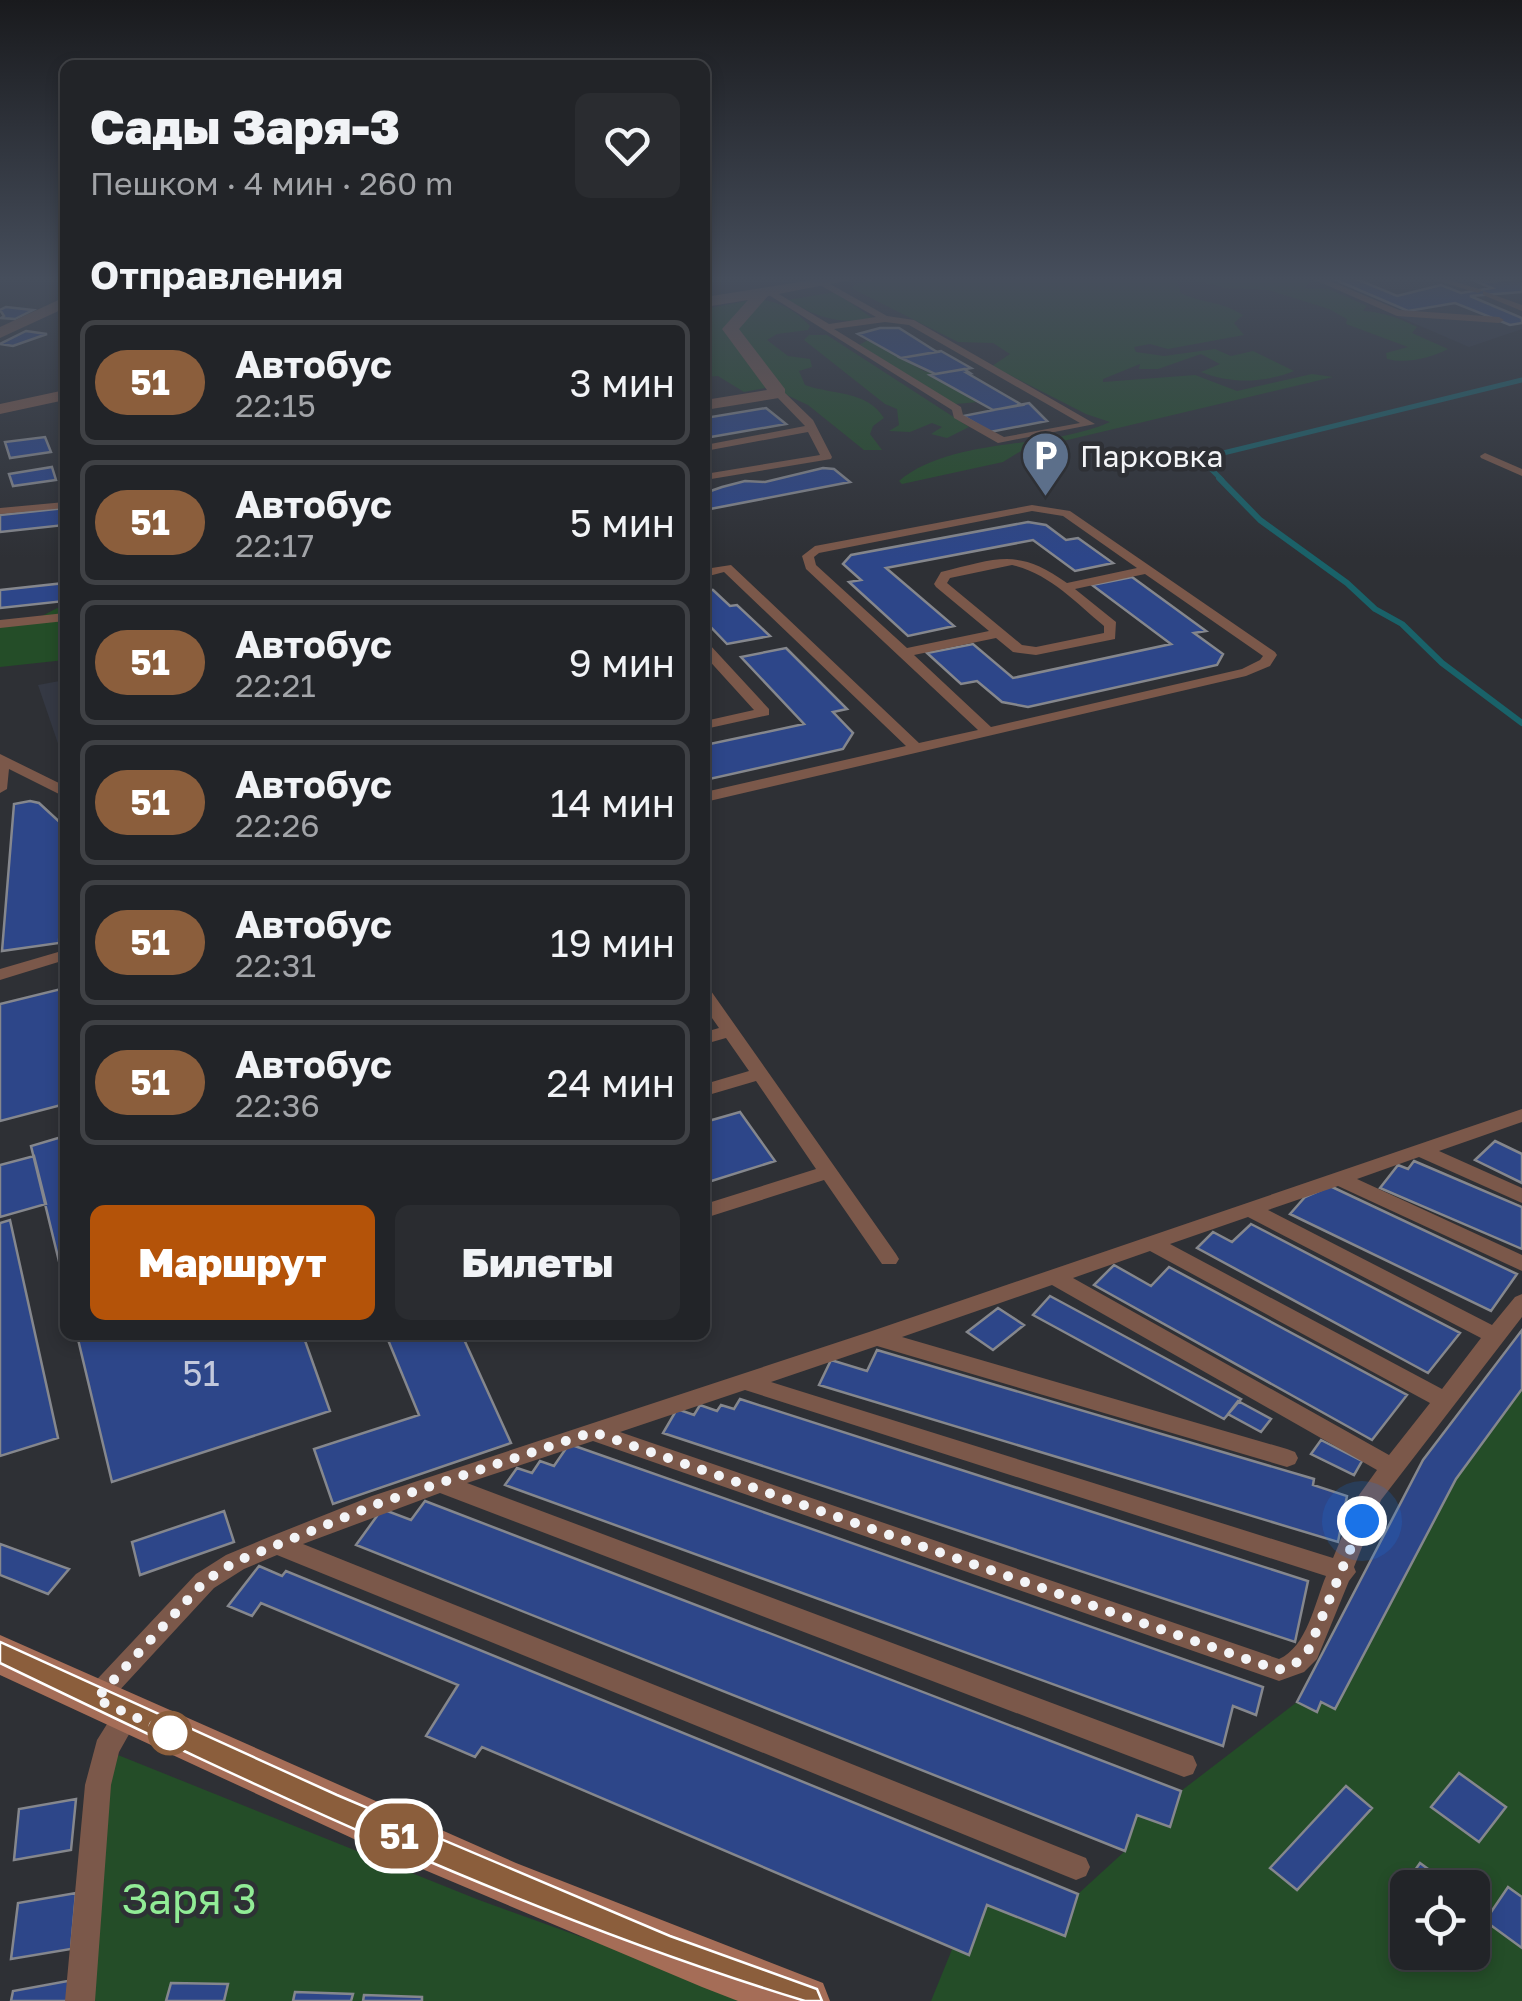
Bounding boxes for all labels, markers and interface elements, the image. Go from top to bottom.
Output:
button: heart [575,93,680,198]
text: Сады Заря-3 [90,97,400,155]
text: Пешком · 4 мин · 260 m [90,164,453,202]
text: Отправления [90,252,343,297]
text: Автобус [235,341,392,386]
text: 3 мин [570,360,675,405]
text: 51 [130,361,170,403]
text: 22:15 [235,386,316,424]
parking icon: Парковка [1019,430,1071,498]
place label: Парковка [1080,438,1223,474]
text: Автобус [235,481,392,526]
text: 5 мин [570,500,675,545]
text: 51 [130,501,170,543]
text: 22:17 [235,526,314,564]
text: Автобус [235,621,392,666]
text: 9 мин [569,640,675,685]
text: 51 [130,641,170,683]
text: 22:21 [235,666,316,704]
text: Автобус [235,761,392,806]
text: 14 мин [550,780,675,825]
text: 51 [130,781,170,823]
text: 22:26 [235,806,320,844]
text: Автобус [235,901,392,946]
text: 19 мин [550,920,675,965]
text: 51 [130,921,170,963]
text: 22:31 [235,946,316,984]
text: Автобус [235,1041,392,1086]
text: 24 мин [547,1060,675,1105]
text: 51 [130,1061,170,1103]
text: 22:36 [235,1086,320,1124]
button: Маршрут [90,1205,375,1320]
button: Билеты [395,1205,680,1320]
house number: 51 [182,1352,220,1394]
your location [1337,1496,1387,1546]
unlabelled marker [149,1712,191,1754]
line badge: 51 [354,1804,444,1868]
text: 51 [379,1815,419,1857]
map controls [1390,1870,1490,1970]
button: locate [1390,1870,1490,1970]
park label: Заря 3 [121,1873,257,1923]

